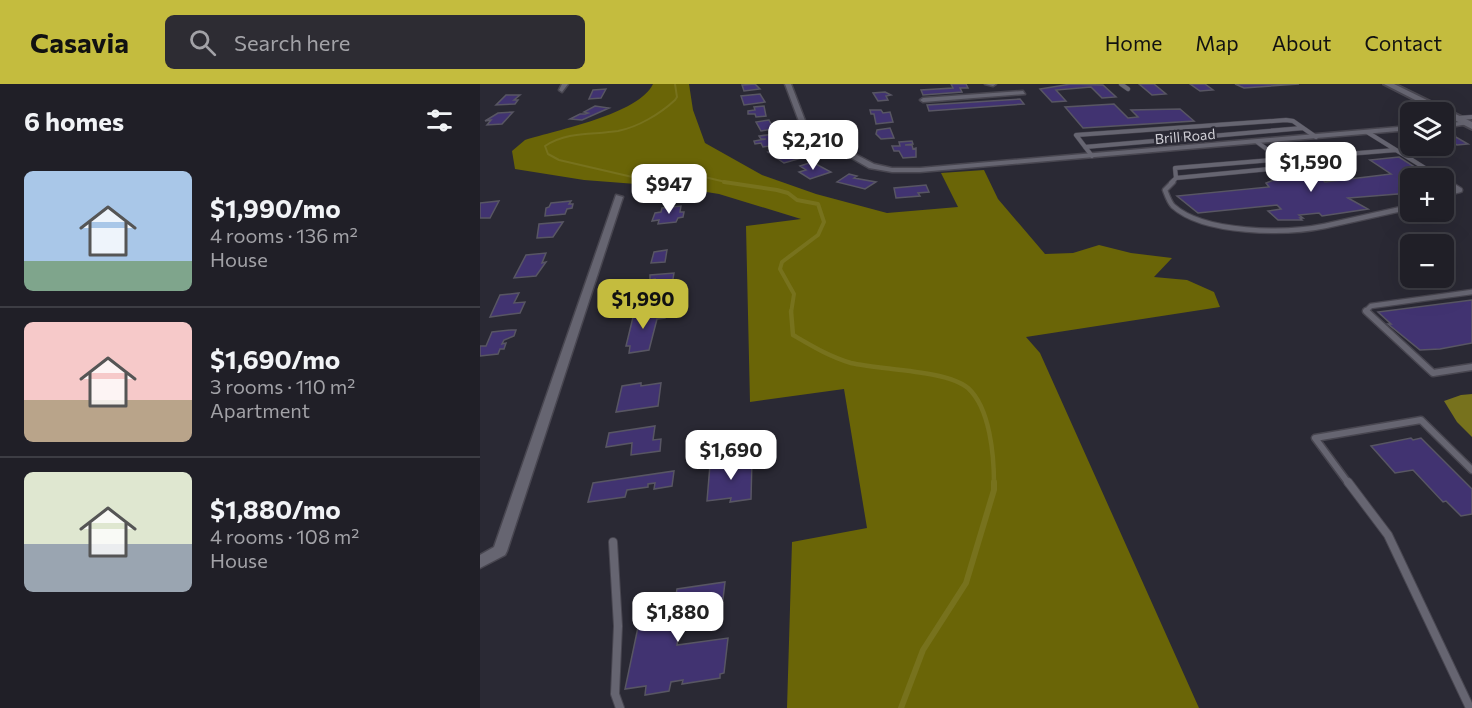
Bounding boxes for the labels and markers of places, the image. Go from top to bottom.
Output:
pin: $2,210 [764,120,862,171]
pin: $1,590 [1262,142,1360,193]
pin: $947 [633,164,705,215]
pin: $1,990 [594,279,692,330]
pin: $1,690 [682,430,780,481]
pin: $1,880 [629,592,727,643]

